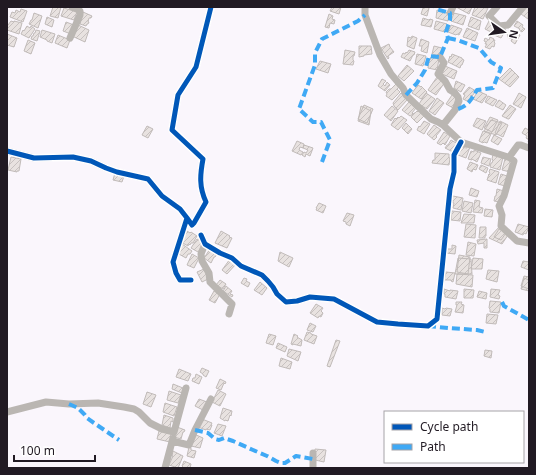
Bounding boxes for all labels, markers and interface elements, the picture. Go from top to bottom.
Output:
north arrow [484,12,524,52]
text: N [506,28,523,40]
legend [384,411,524,463]
text: Cycle path [420,418,478,435]
scale bar [14,437,95,463]
text: Path [420,438,446,455]
text: 100 m [20,442,55,459]

